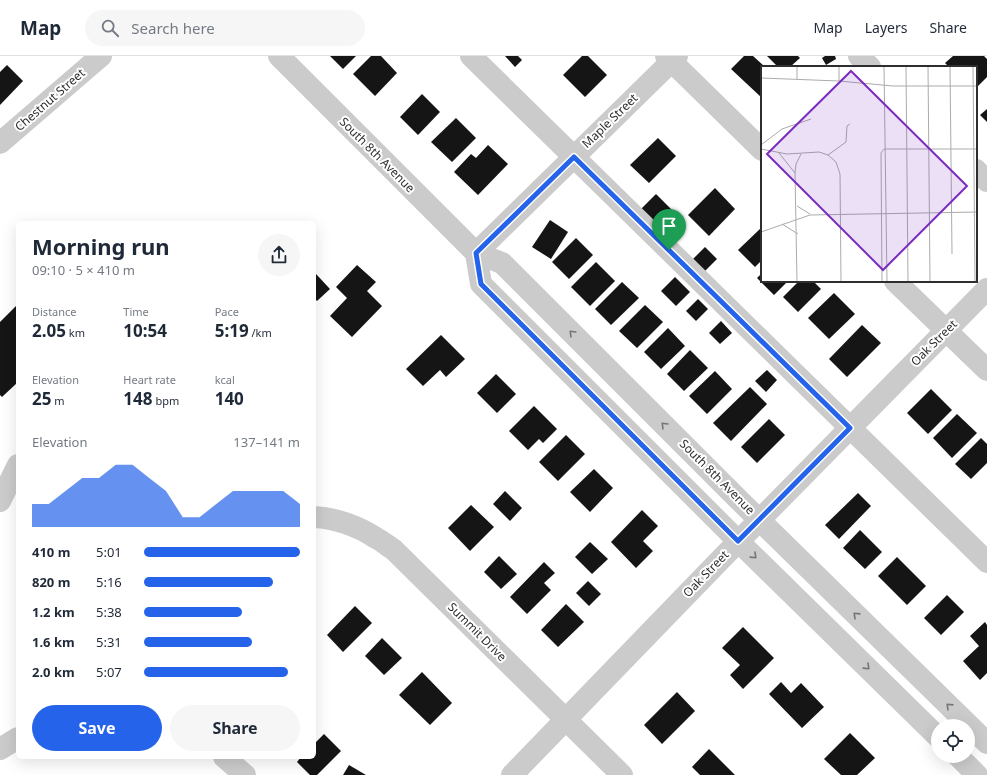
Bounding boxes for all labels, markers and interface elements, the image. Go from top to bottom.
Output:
search box [85,10,365,46]
text: Map [20,15,61,41]
icon: search [99,17,121,39]
text: Search here [131,18,215,38]
text: Map [814,18,843,37]
text: Layers [865,18,907,37]
text: Share [929,18,967,37]
street label: Chestnut Street [11,64,89,135]
inset map [761,66,977,282]
street label: Maple Street [578,89,642,152]
street label: South 8th Avenue [336,113,419,196]
pin [652,209,686,250]
icon: arrive [658,215,680,237]
text: Morning run [32,231,170,261]
button: share [258,234,300,276]
text: 09:10 · 5 × 410 m [32,261,135,279]
text: Distance [32,304,77,319]
text: Time [123,304,149,319]
text: Pace [215,304,239,319]
street label: Oak Street [907,315,961,370]
text: 2.05 [32,319,66,342]
text: 10:54 [123,319,167,342]
text: 5:19 [215,319,249,342]
text: km [66,325,85,340]
text: /km [249,325,272,340]
one-way arrow [569,330,577,338]
text: Elevation [32,372,79,387]
text: Heart rate [123,372,176,387]
text: kcal [215,372,235,387]
text: 25 [32,387,51,410]
text: 148 [123,387,153,410]
text: 140 [215,387,244,410]
text: m [51,393,65,408]
text: bpm [153,393,179,408]
one-way arrow [661,422,669,430]
text: Elevation [32,433,88,451]
text: 137–141 m [233,433,300,451]
street label: South 8th Avenue [676,435,759,518]
text: 410 m [32,543,70,561]
text: 5:01 [96,543,122,561]
street label: Oak Street [679,546,733,601]
one-way arrow [749,552,757,559]
text: 820 m [32,573,70,591]
text: 5:16 [96,573,122,591]
street label: Summit Drive [444,599,511,665]
text: 1.2 km [32,603,75,621]
text: 5:38 [96,603,122,621]
one-way arrow [853,612,861,620]
text: 1.6 km [32,633,75,651]
text: 5:31 [96,633,122,651]
one-way arrow [862,662,870,670]
text: 2.0 km [32,663,75,681]
text: 5:07 [96,663,122,681]
one-way arrow [946,703,954,711]
button: Save [32,705,162,751]
button: Share [170,705,300,751]
map controls [931,719,975,763]
button: locate [931,719,975,763]

